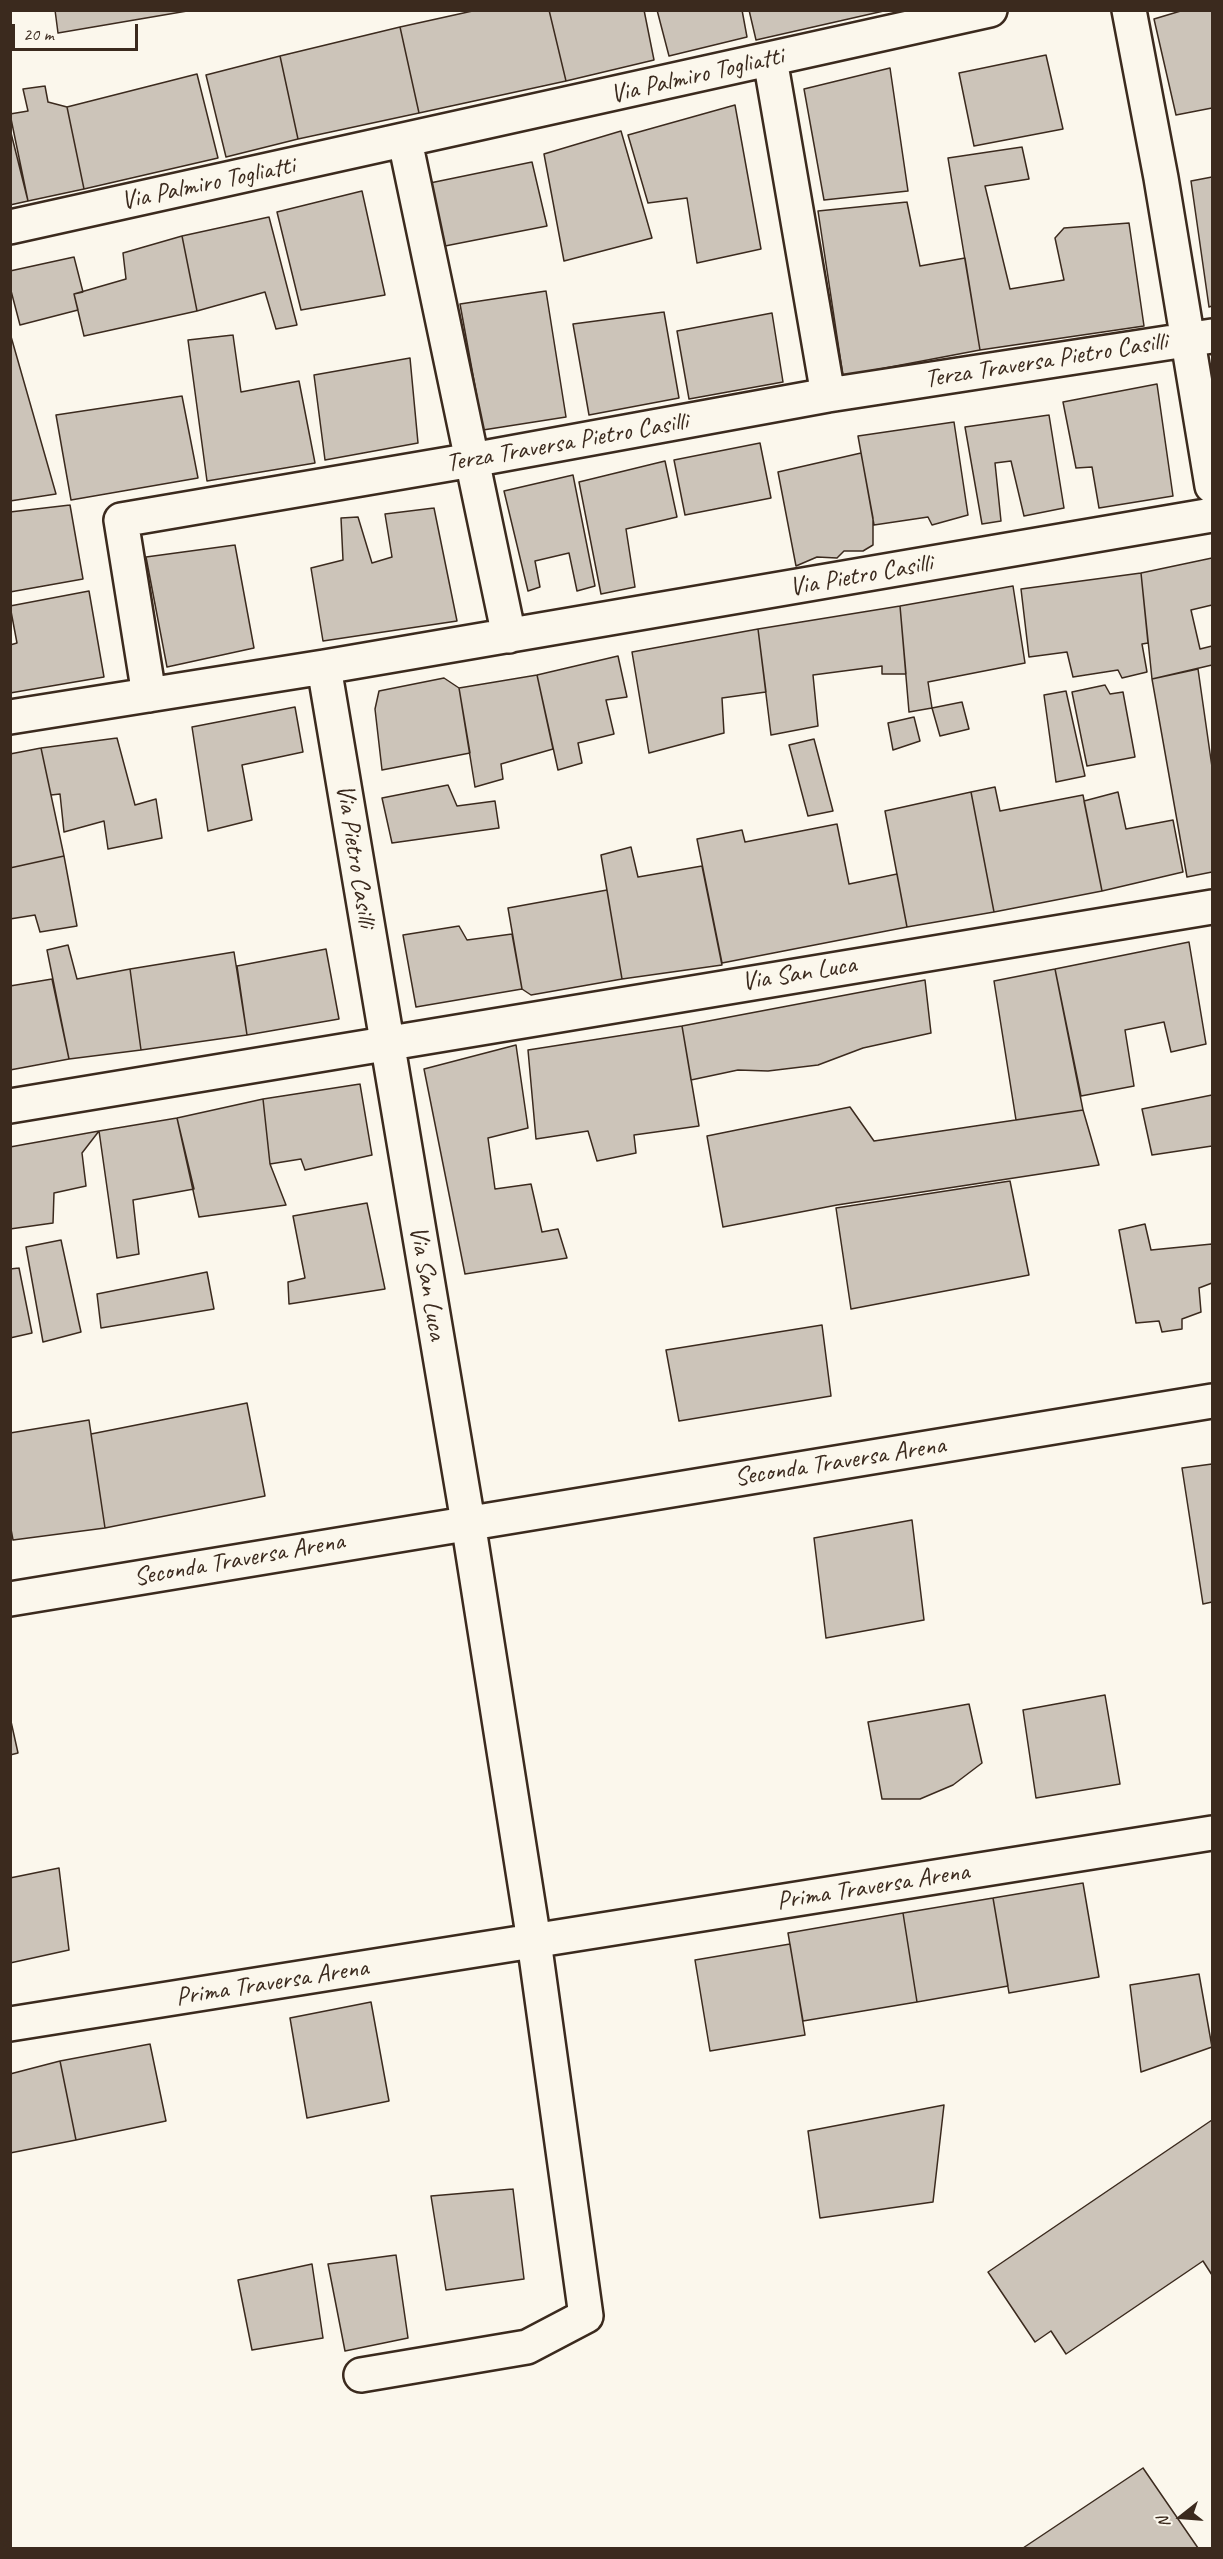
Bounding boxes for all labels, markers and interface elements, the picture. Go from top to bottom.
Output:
scale bar [15,12,141,50]
text: 20 m [23,23,54,45]
street label: Via Palmiro Togliatti [607,41,787,111]
street label: Via Palmiro Togliatti [118,150,298,218]
street label: Terza Traversa Pietro Casilli [923,326,1169,396]
street label: Terza Traversa Pietro Casilli [444,406,690,480]
street label: Via Pietro Casilli [787,548,935,604]
street label: Via Pietro Casilli [328,782,382,930]
street label: Via San Luca [740,950,858,998]
street label: Via San Luca [402,1223,452,1343]
street label: Seconda Traversa Arena [732,1430,948,1494]
street label: Seconda Traversa Arena [131,1526,347,1594]
street label: Prima Traversa Arena [775,1856,971,1918]
street label: Prima Traversa Arena [174,1952,370,2014]
north arrow [1151,2487,1211,2547]
text: N [1153,2515,1175,2530]

